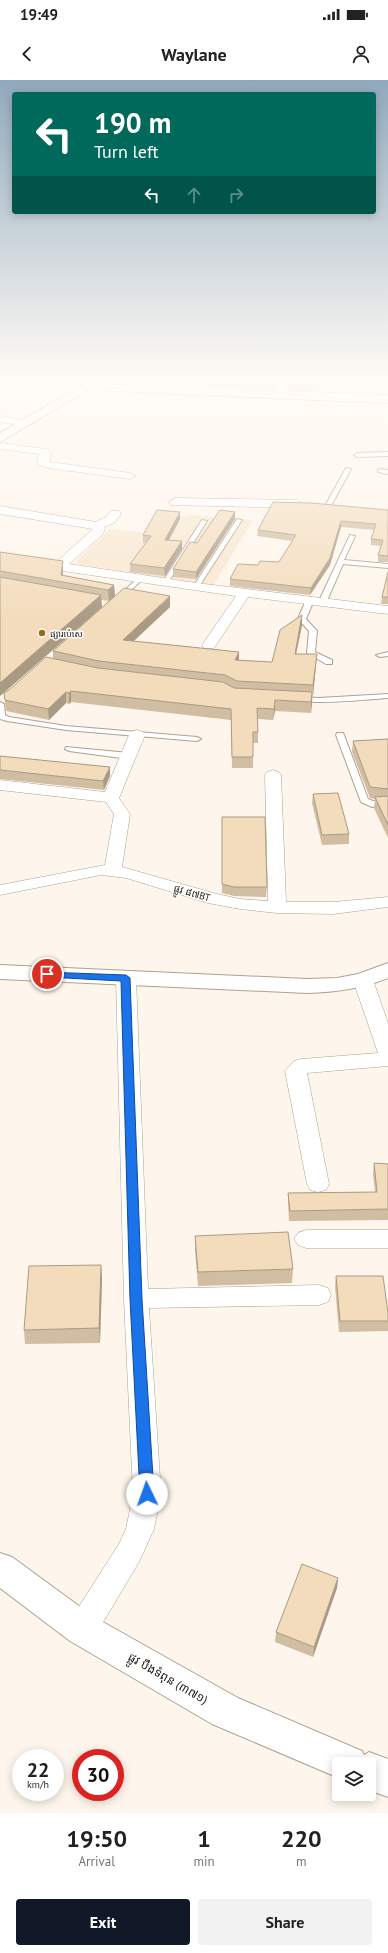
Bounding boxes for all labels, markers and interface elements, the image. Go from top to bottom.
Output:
text: 19:49 [20,5,58,24]
icon: back [16,43,38,65]
text: Waylane [161,43,227,66]
icon: person [350,43,372,65]
text: 190 m [94,104,171,141]
icon: left [28,108,80,160]
text: Turn left [94,140,159,163]
icon: left [141,184,163,206]
icon: ahead [183,184,205,206]
icon: right [225,184,247,206]
marker: ផ្សារប៉េសេ [37,628,47,638]
place label: ផ្សារប៉េសេ [50,628,83,640]
street label: ផ្លូវ ៨៧BT [171,882,212,907]
pin [30,957,64,991]
icon: arrive [36,963,58,985]
position arrow [126,1473,168,1515]
street label: ផ្លូវ បឹងទំពុន (៣៧១) [124,1649,211,1710]
speed limit sign: 30 [72,1749,124,1801]
text: 22 [27,1757,49,1783]
map controls [332,1757,376,1801]
button: layers [332,1757,376,1801]
text: km/h [27,1778,49,1791]
text: 19:50 [66,1823,127,1854]
text: 1 [197,1823,211,1854]
text: 220 [281,1823,322,1854]
text: Arrival [79,1853,115,1870]
text: min [193,1853,215,1870]
text: m [296,1853,307,1870]
button: Exit [16,1899,190,1945]
button: Share [198,1899,372,1945]

